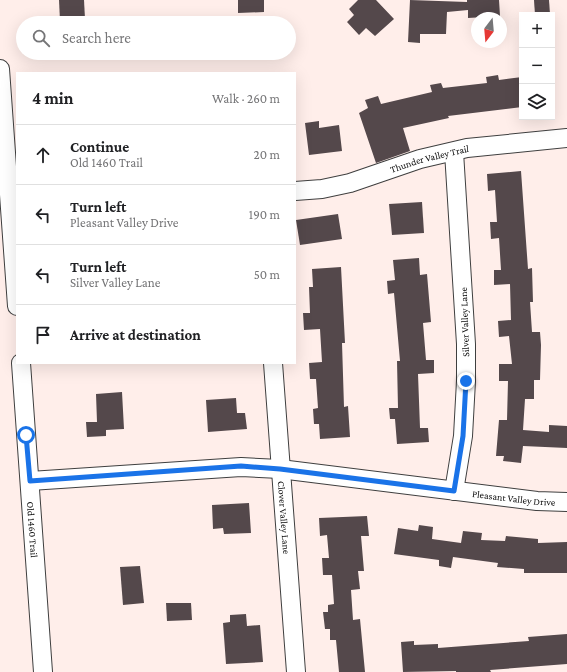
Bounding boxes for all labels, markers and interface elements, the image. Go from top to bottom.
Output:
north arrow [471,12,507,48]
map controls [519,12,555,120]
button: + [519,12,555,48]
search box [16,16,296,60]
icon: search [30,27,52,49]
text: Search here [62,30,131,46]
button: − [519,48,555,84]
button: layers [519,84,555,120]
text: 4 min [32,89,74,108]
text: Walk · 260 m [212,91,280,106]
text: Continue [70,139,129,155]
street label: Thunder Valley Trail [389,143,470,175]
icon: ahead [32,144,54,166]
text: 20 m [254,147,280,162]
text: Old 1460 Trail [70,155,143,170]
text: Turn left [70,199,126,215]
icon: left [32,204,54,226]
text: 190 m [249,207,280,222]
text: Pleasant Valley Drive [70,215,179,230]
text: Turn left [70,259,126,275]
icon: left [32,264,54,286]
text: 50 m [254,267,280,282]
text: Silver Valley Lane [70,275,161,290]
street label: Silver Valley Lane [458,286,471,357]
icon: arrive [32,324,54,346]
text: Arrive at destination [70,327,201,343]
route end [457,372,475,390]
route start [17,426,35,444]
street label: Clover Valley Lane [276,481,292,555]
street label: Pleasant Valley Drive [471,488,556,508]
street label: Old 1460 Trail [25,501,40,558]

